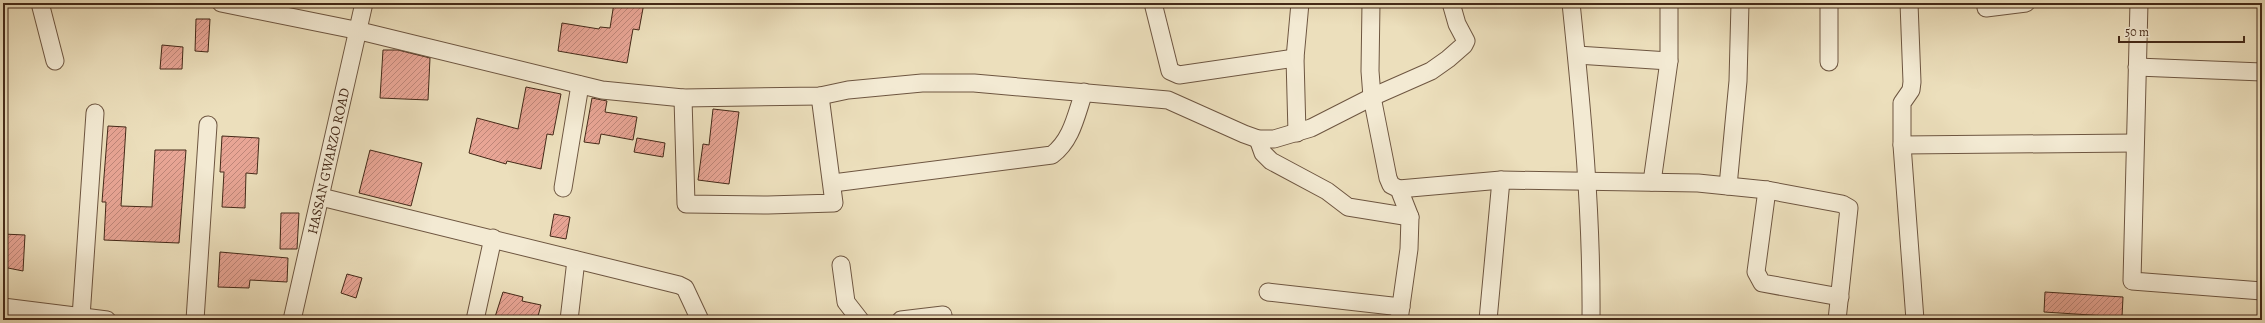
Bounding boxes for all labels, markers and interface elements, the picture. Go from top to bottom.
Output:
scale bar [2119,18,2244,44]
text: 50 m [2125,24,2149,40]
street label: HASSAN GWARZO ROAD [303,86,354,236]

